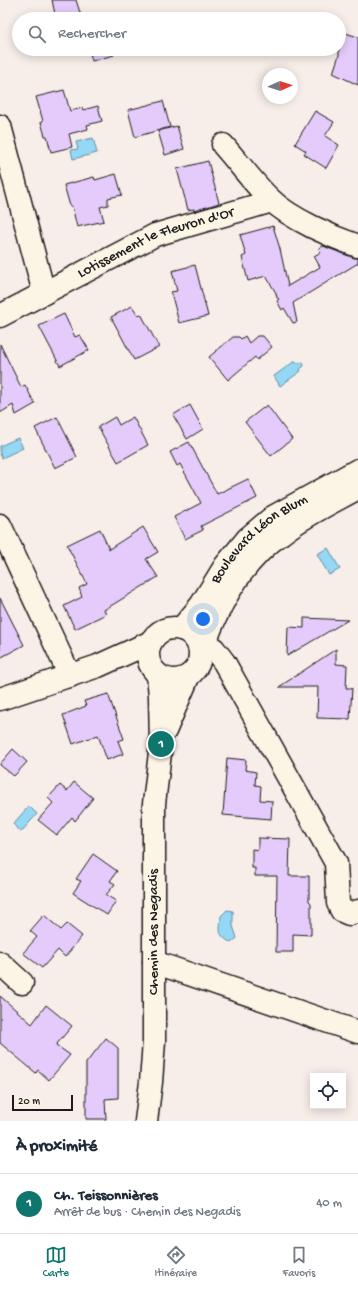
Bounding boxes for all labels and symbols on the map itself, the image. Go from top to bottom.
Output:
north arrow [262,68,298,104]
street label: Lotissement le Fleuron d'Or [75,203,238,283]
street label: Boulevard Léon Blum [207,490,311,588]
your location [193,609,213,629]
pin: 1 [148,729,174,759]
street label: Chemin des Negadis [145,868,163,995]
scale bar [12,1093,73,1112]

